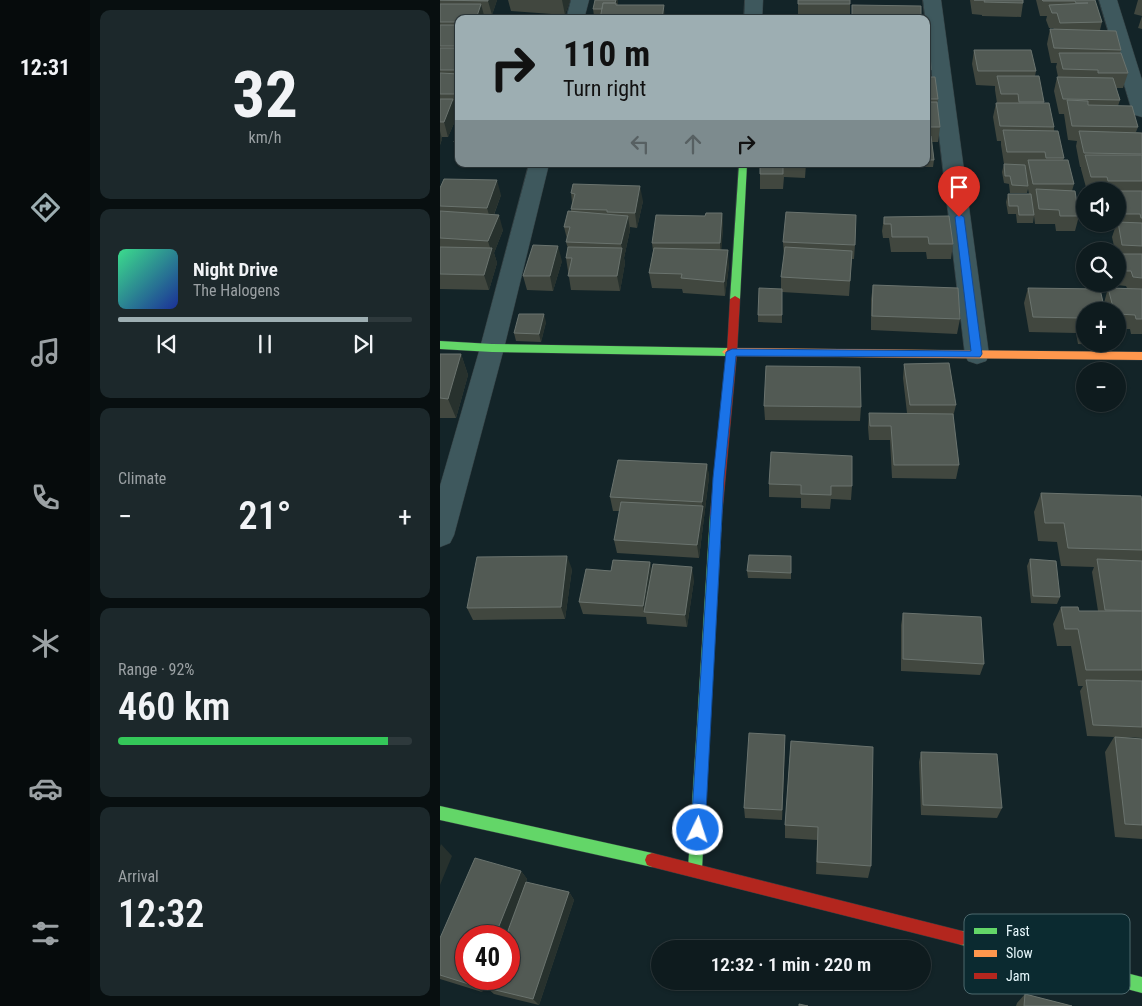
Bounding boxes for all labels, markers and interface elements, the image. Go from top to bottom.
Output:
text: 110 m [563,34,650,75]
icon: right [480,35,545,100]
text: 12:31 [20,55,70,80]
text: 32 [232,57,298,133]
text: Turn right [563,76,646,101]
text: km/h [249,128,281,147]
icon: left [626,130,654,158]
icon: ahead [679,130,707,158]
icon: right [732,130,760,158]
pin [938,166,980,217]
icon: arrive [945,173,973,201]
map controls [1076,182,1126,412]
button: sound [1076,182,1126,232]
icon: directions [28,190,63,225]
button: search [1076,242,1126,292]
text: Night Drive [193,258,278,281]
text: The Halogens [193,281,280,300]
button: + [1076,302,1126,352]
icon: previous [153,330,181,358]
icon: pause [251,330,279,358]
icon: next [349,330,377,358]
icon: music [28,335,63,370]
button: − [1076,362,1126,412]
text: Climate [118,469,166,488]
icon: phone [28,480,63,515]
text: 21° [239,494,291,538]
text: − [118,500,132,533]
text: + [398,500,412,533]
icon: climate [28,626,63,661]
text: Range · 92% [118,660,194,679]
text: 460 km [118,685,230,729]
icon: car [28,771,63,806]
position arrow [671,803,723,855]
text: Arrival [118,867,159,886]
text: 12:32 [118,892,204,936]
legend [964,914,1130,994]
icon: filters [28,916,63,951]
text: Fast [1006,923,1030,939]
speed limit sign: 40 [455,925,520,990]
text: Slow [1006,945,1033,961]
text: 12:32 · 1 min · 220 m [711,953,871,976]
text: Jam [1006,968,1030,984]

